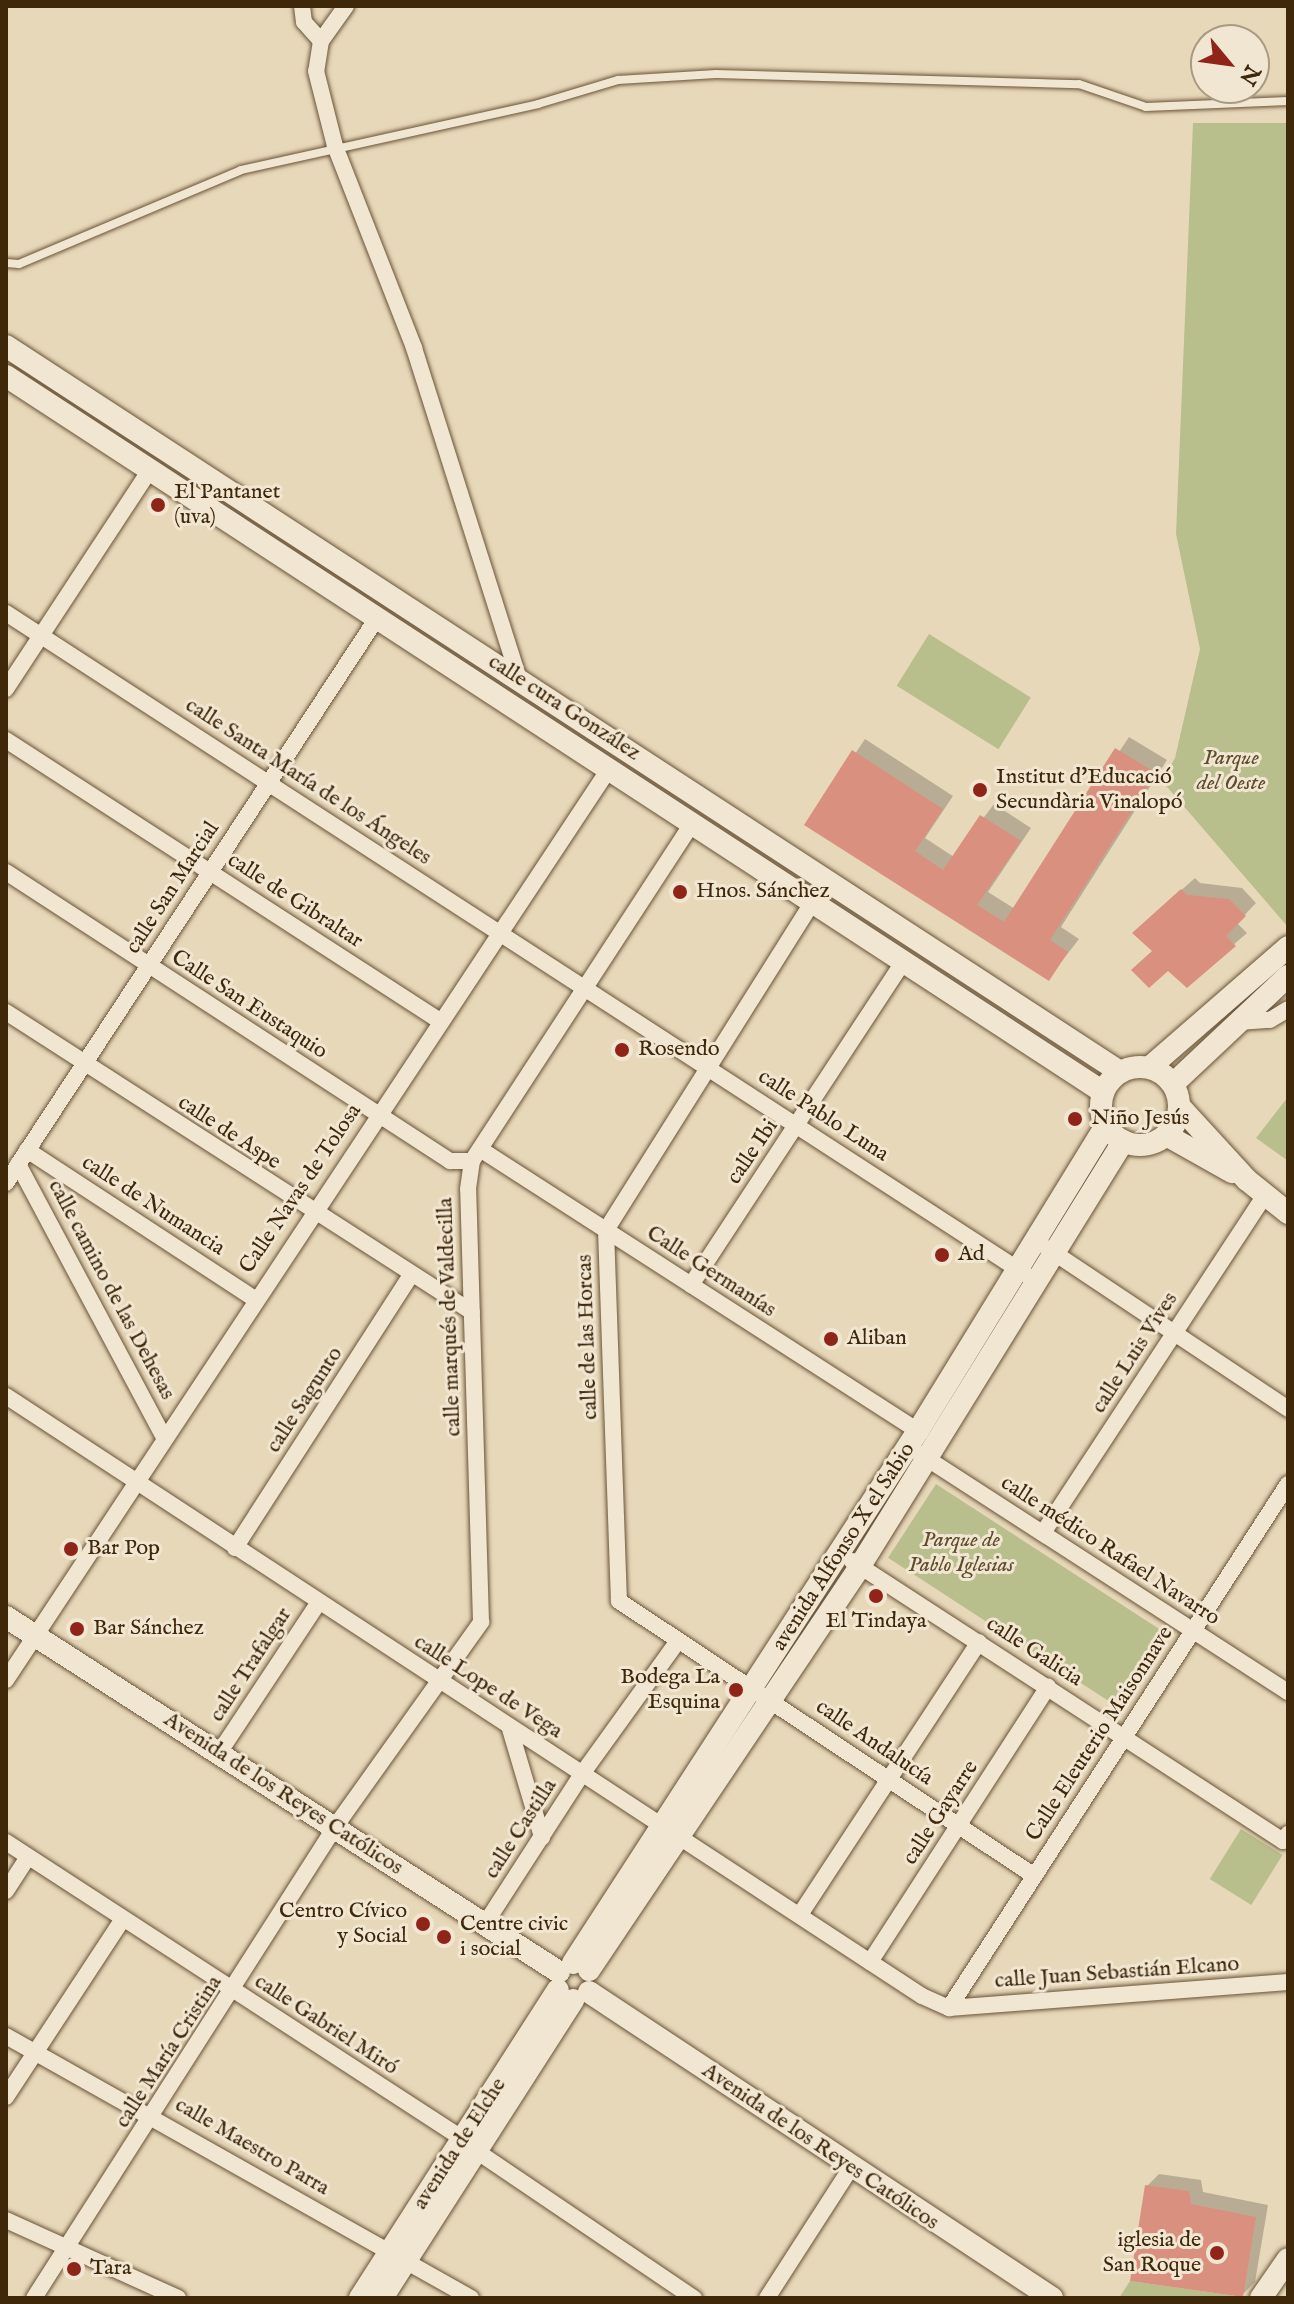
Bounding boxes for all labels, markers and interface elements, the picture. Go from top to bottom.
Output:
north arrow [1190,24,1270,104]
text: N [1232,60,1266,90]
place label: El Pantanet (uva) [174,479,280,530]
marker: El Pantanet (uva) [149,496,167,514]
street label: calle cura González [483,649,645,767]
street label: calle Santa María de los Ángeles [180,693,436,871]
park label: Parque del Oeste [1197,745,1265,796]
place label: Institut d'Educació Secundària Vinalopó [996,764,1182,816]
marker: Institut d'Educació Secundària Vinalopó [971,781,989,799]
street label: calle San Marcial [120,817,226,959]
street label: calle de Gibraltar [222,847,368,955]
place label: Hnos. Sánchez [696,879,830,905]
marker: Hnos. Sánchez [671,883,689,901]
street label: Calle San Eustaquio [166,945,332,1065]
place label: Rosendo [638,1037,720,1063]
marker: Rosendo [613,1041,631,1059]
street label: calle Pablo Luna [753,1064,893,1168]
street label: calle de Aspe [173,1090,285,1176]
street label: Calle Navas de Tolosa [234,1099,368,1279]
place label: Niño Jesús [1091,1106,1190,1132]
marker: Niño Jesús [1066,1110,1084,1128]
street label: calle Ibi [722,1114,784,1190]
street label: calle de Numancia [76,1150,230,1262]
street label: calle camino de las Dehesas [42,1176,180,1404]
street label: calle marqués de Valdecilla [433,1197,467,1437]
street label: Calle Germanías [641,1220,781,1324]
place label: Ad [958,1242,985,1268]
marker: Ad [933,1246,951,1264]
street label: calle de las Horcas [572,1254,604,1420]
street label: calle Luis Vives [1086,1288,1184,1418]
place label: Aliban [847,1326,907,1352]
marker: Aliban [822,1330,840,1348]
street label: calle Sagunto [261,1342,349,1458]
street label: avenida Alfonso X el Sabio [767,1438,921,1656]
street label: calle médico Rafael Navarro [996,1470,1224,1632]
park label: Parque de Pablo Iglesias [908,1527,1014,1578]
place label: Bar Pop [87,1536,160,1562]
marker: Bar Pop [62,1540,80,1558]
marker: El Tindaya [867,1587,885,1605]
street label: calle Trafalgar [204,1603,298,1727]
place label: El Tindaya [826,1609,926,1635]
street label: calle Galicia [981,1611,1087,1693]
place label: Bar Sánchez [93,1616,204,1642]
marker: Bar Sánchez [68,1620,86,1638]
street label: Calle Eleuterio Maisonnave [1021,1622,1179,1846]
street label: calle Lope de Vega [409,1629,567,1745]
place label: Bodega La Esquina [620,1664,720,1716]
marker: Bodega La Esquina [727,1681,745,1699]
street label: calle Andalucía [810,1694,938,1792]
street label: Avenida de los Reyes Católicos [158,1707,408,1881]
street label: calle Gayarre [898,1756,984,1870]
street label: calle Castilla [479,1774,563,1884]
place label: Centro Cívico y Social [279,1898,407,1950]
place label: Centre civic i social [460,1911,568,1962]
marker: Centro Cívico y Social [414,1915,432,1933]
marker: Centre civic i social [435,1928,453,1946]
street label: calle Juan Sebastián Elcano [994,1951,1240,1995]
street label: calle Gabriel Miró [249,1969,403,2081]
street label: calle María Cristina [110,1971,228,2133]
street label: Avenida de los Reyes Católicos [697,2058,943,2236]
street label: avenida de Elche [408,2073,512,2215]
street label: calle Maestro Parra [170,2092,334,2202]
place label: iglesia de San Roque [1103,2227,1201,2278]
marker: iglesia de San Roque [1208,2244,1226,2262]
place label: Tara [90,2256,131,2282]
marker: Tara [65,2260,83,2278]

